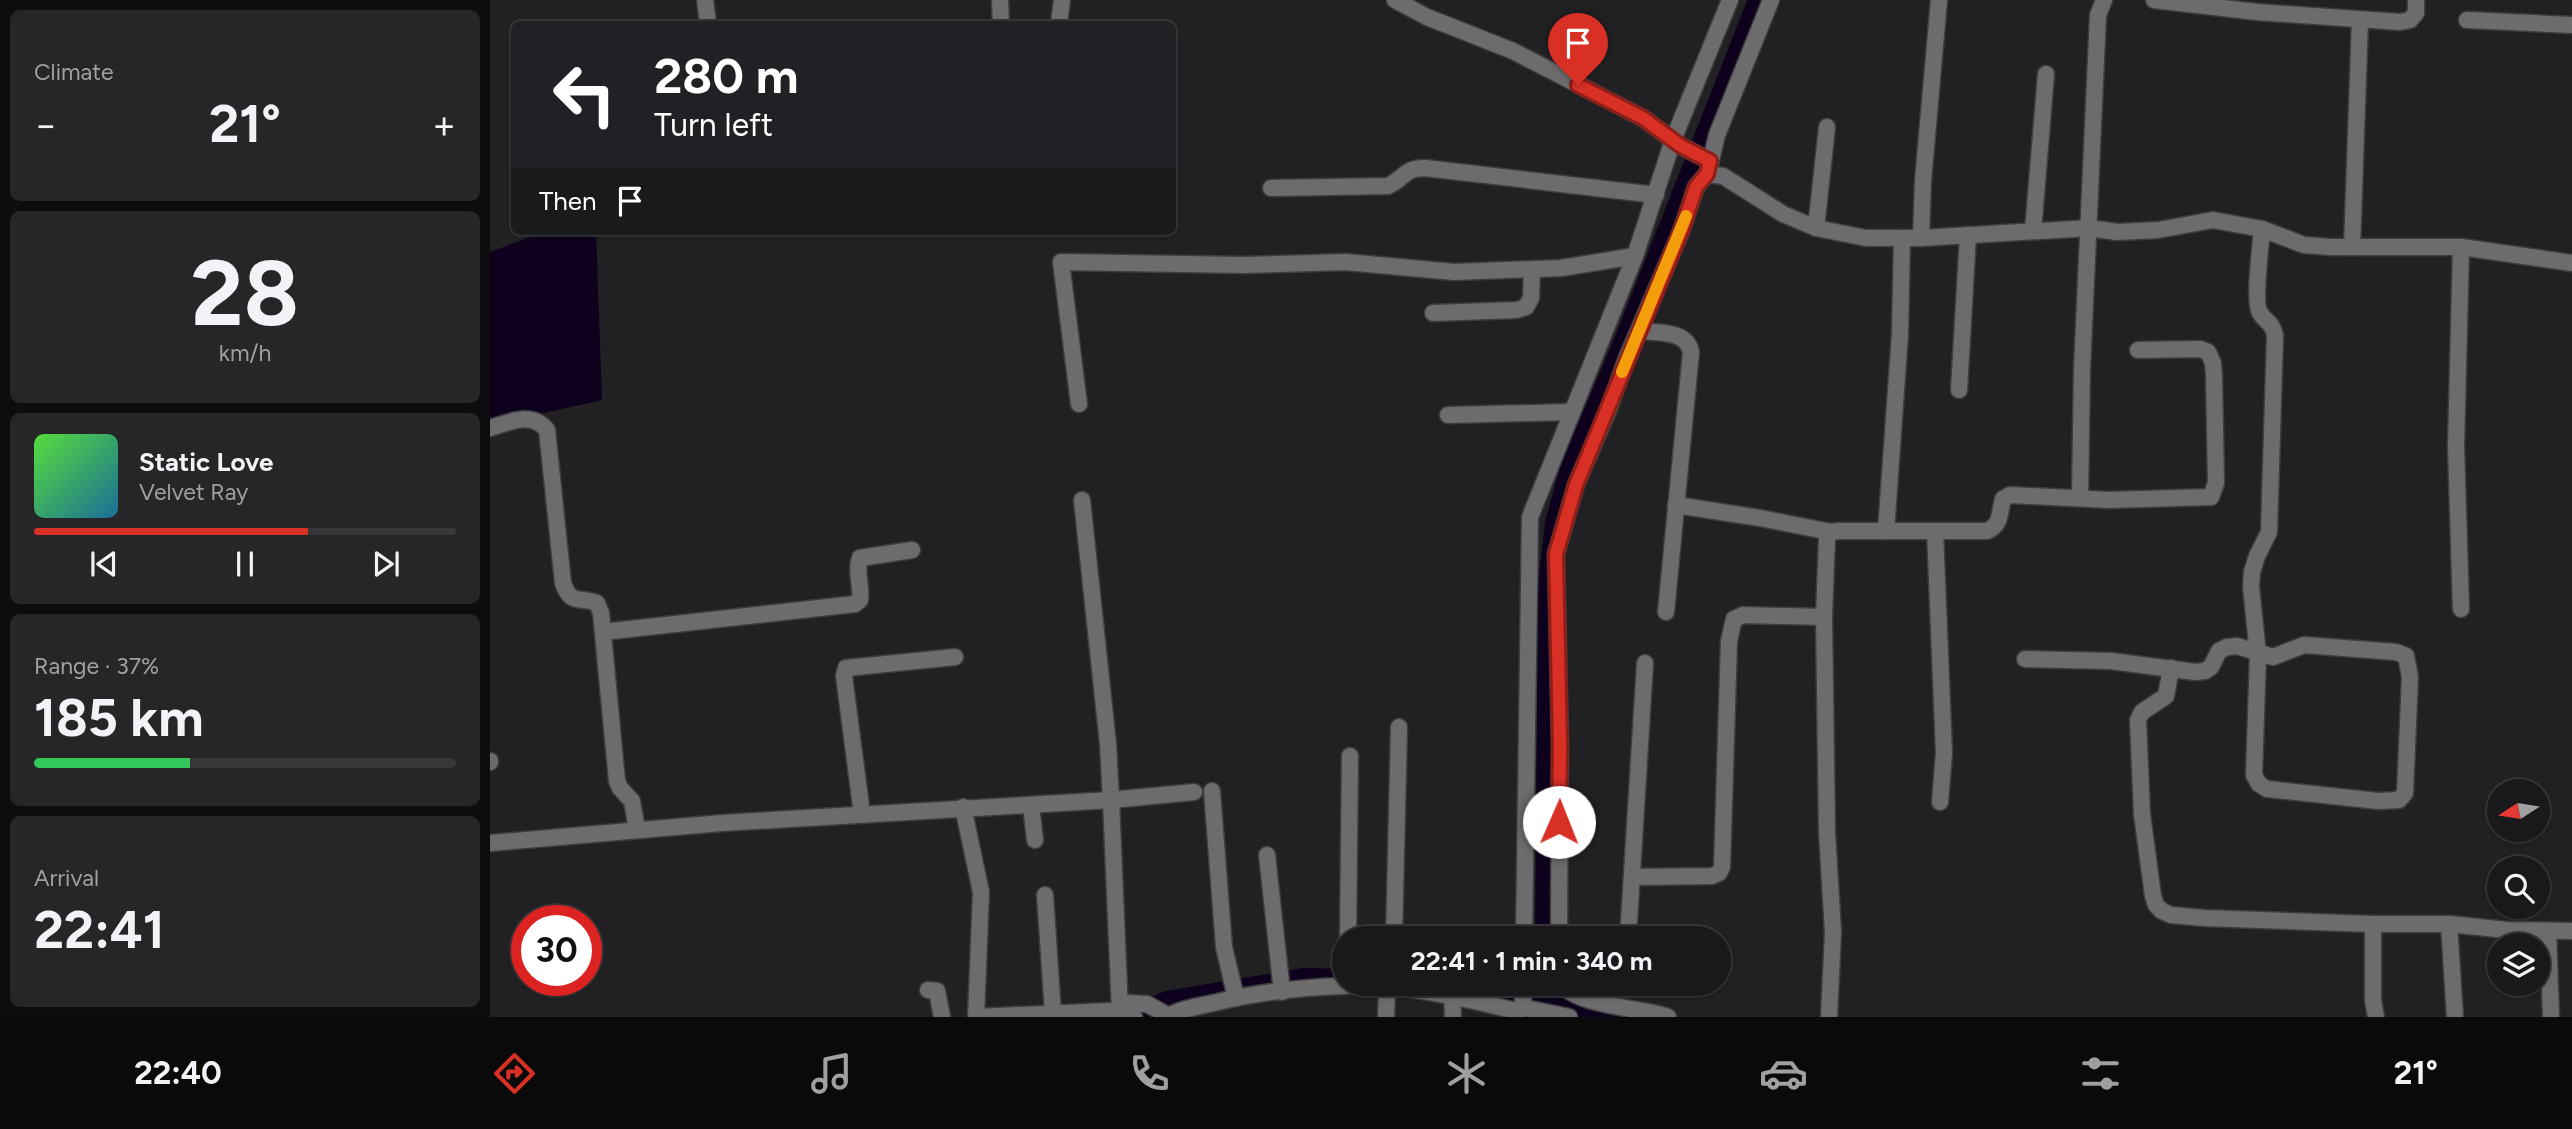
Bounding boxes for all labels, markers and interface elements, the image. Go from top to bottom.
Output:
pin [1548,13,1608,85]
icon: arrive [1559,24,1597,62]
text: 280 m [654,46,799,105]
icon: left [539,49,630,140]
text: Climate [34,58,113,86]
text: 21° [209,93,281,155]
text: − [34,102,58,148]
text: + [432,102,456,148]
text: Turn left [654,106,773,144]
icon: arrive [611,182,649,220]
text: Then [539,185,597,217]
text: 28 [191,239,299,348]
text: km/h [219,339,271,367]
text: Static Love [139,446,273,478]
text: Velvet Ray [139,478,248,506]
icon: previous [85,545,123,583]
icon: pause [226,545,264,583]
icon: next [367,545,405,583]
text: Range · 37% [34,652,159,680]
text: 185 km [34,687,204,749]
north arrow [2487,779,2550,842]
map controls [2487,779,2550,996]
position arrow [1522,785,1596,859]
button: search [2487,856,2550,919]
text: Arrival [34,864,99,892]
text: 22:41 [34,899,165,961]
speed limit sign: 30 [511,905,602,996]
button: layers [2487,933,2550,996]
text: 22:41 · 1 min · 340 m [1411,945,1652,977]
icon: directions [490,1049,539,1098]
icon: music [807,1049,856,1098]
icon: phone [1125,1049,1174,1098]
icon: climate [1442,1049,1491,1098]
icon: car [1759,1049,1808,1098]
icon: filters [2076,1049,2125,1098]
text: 22:40 [134,1054,222,1092]
text: 21° [2394,1054,2438,1092]

